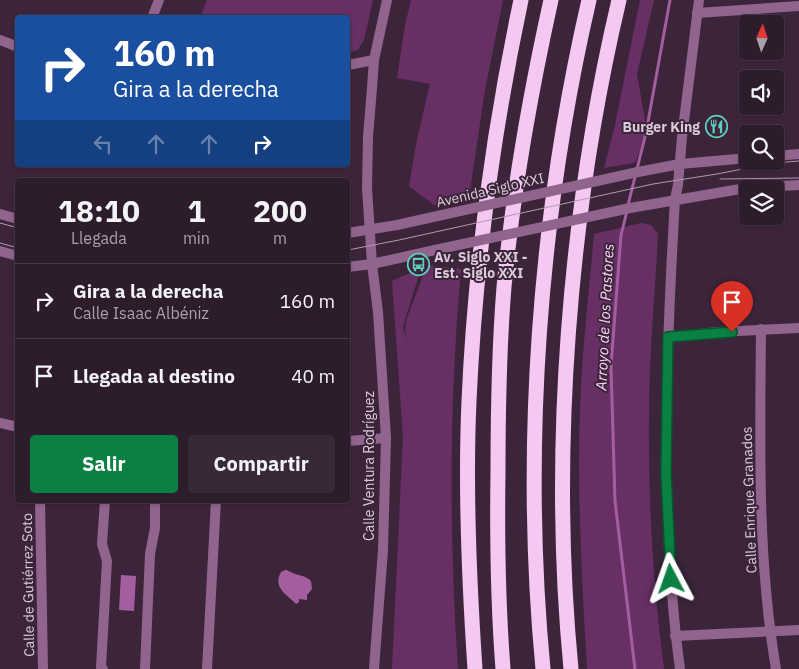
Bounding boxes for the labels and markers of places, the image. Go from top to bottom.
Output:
restaurant icon: Burger King [704,115,728,139]
place label: Burger King [623,118,700,136]
place label: Av. Siglo XXI - Est. Siglo XXI [434,248,527,282]
bus stop icon: Av. Siglo XXI - Est. Siglo XXI [406,253,430,277]
pin [711,281,753,332]

